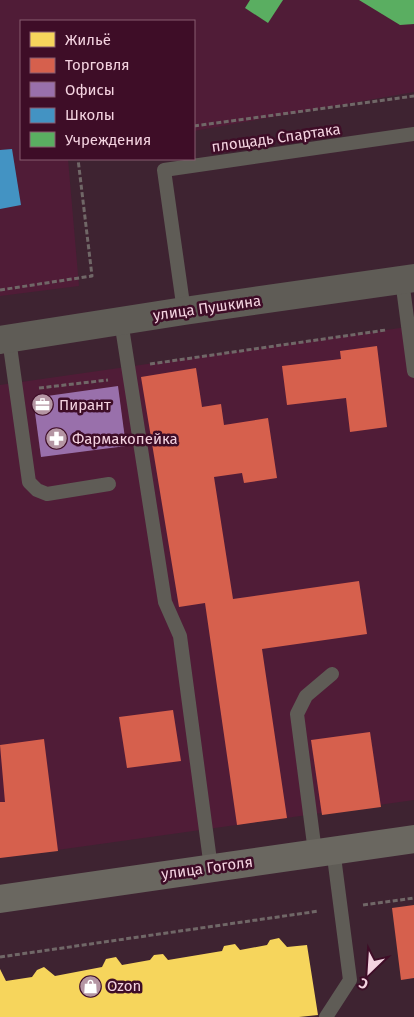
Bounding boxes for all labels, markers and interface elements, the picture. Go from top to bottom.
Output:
legend [20,20,195,160]
text: Жильё [65,31,111,49]
text: Торговля [65,56,130,74]
text: Офисы [65,81,115,99]
text: Школы [65,106,115,124]
street label: площадь Спартака [210,120,342,156]
text: Учреждения [65,131,151,149]
street label: улица Пушкина [152,291,262,325]
office icon: Пирант [31,393,55,417]
place label: Пирант [59,396,111,414]
pharmacy icon: Фармакопейка [44,427,68,451]
place label: Фармакопейка [72,430,178,448]
street label: улица Гоголя [160,853,254,883]
north arrow [344,947,394,997]
shop icon: Ozon [79,974,103,998]
text: С [356,974,371,993]
place label: Ozon [107,977,141,995]

